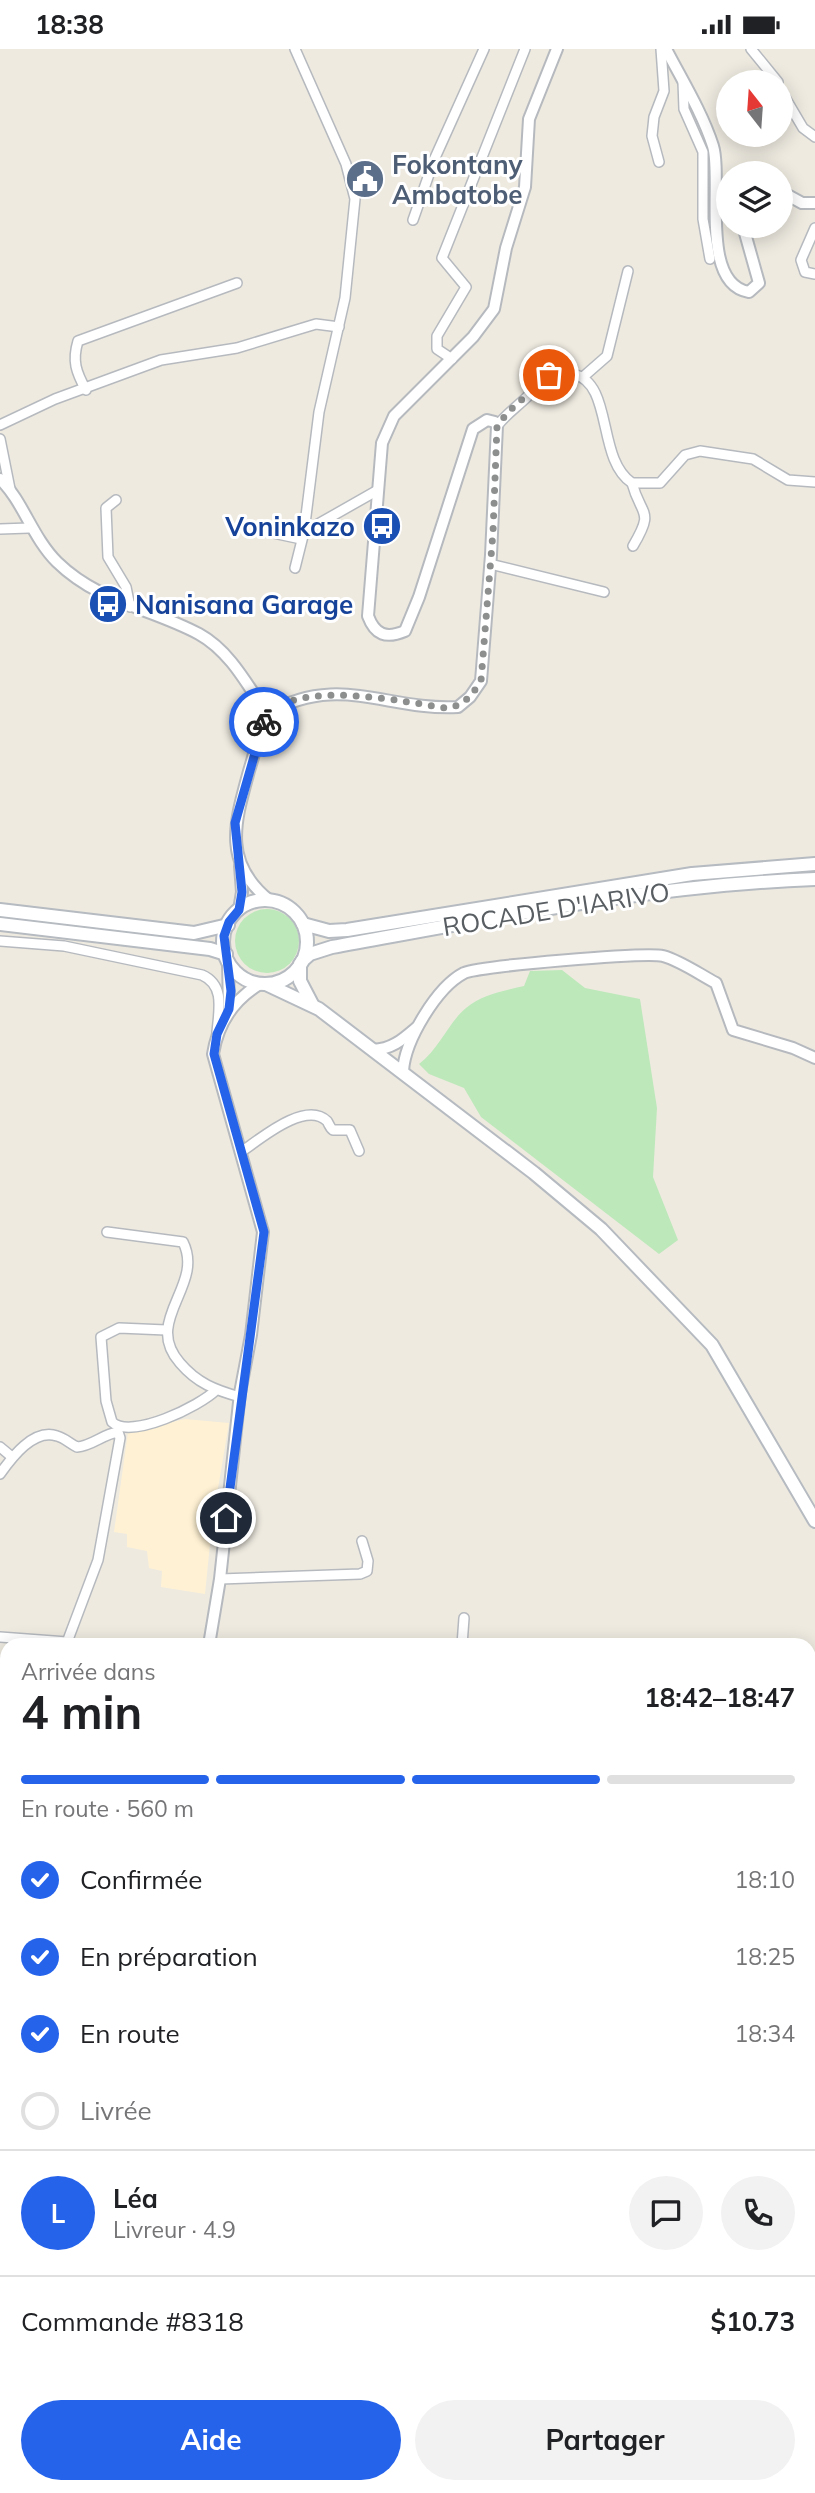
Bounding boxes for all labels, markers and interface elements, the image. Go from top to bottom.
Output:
text: 18:38 [35,8,104,41]
north arrow [716,70,793,147]
map controls [716,70,793,238]
place label: Fokontany Ambatobe [392,148,523,211]
public building icon: Fokontany Ambatobe [344,158,386,200]
button: layers [716,161,793,238]
pin [519,345,579,405]
icon: bag [530,356,568,394]
bus stop icon: Voninkazo [361,505,403,547]
place label: Voninkazo [224,510,355,543]
bus stop icon: Nanisana Garage [87,583,129,625]
place label: Nanisana Garage [135,588,353,621]
courier [229,687,299,757]
icon: bike [245,703,283,741]
street label: ROCADE D'IARIVO [440,875,672,943]
pin [196,1488,256,1548]
icon: home [207,1499,245,1537]
text: Arrivée dans [21,1657,156,1686]
text: 18:42–18:47 [644,1681,795,1714]
text: 4 min [21,1683,142,1741]
text: En route · 560 m [21,1794,194,1823]
icon: check [21,1861,59,1899]
text: Confirmée [80,1863,202,1896]
text: 18:10 [735,1865,795,1894]
icon: check [21,1938,59,1976]
text: En préparation [80,1940,258,1973]
text: 18:25 [735,1942,795,1971]
icon: check [21,2015,59,2053]
text: En route [80,2017,180,2050]
text: 18:34 [735,2019,795,2048]
text: Livrée [80,2094,152,2127]
button: chat [629,2176,703,2250]
button: phone [721,2176,795,2250]
text: Léa [113,2182,158,2215]
text: L [51,2197,65,2230]
text: Livreur · 4.9 [113,2215,236,2244]
text: Commande #8318 [21,2305,244,2338]
text: $10.73 [711,2305,795,2338]
button: Aide [21,2400,401,2480]
button: Partager [415,2400,795,2480]

